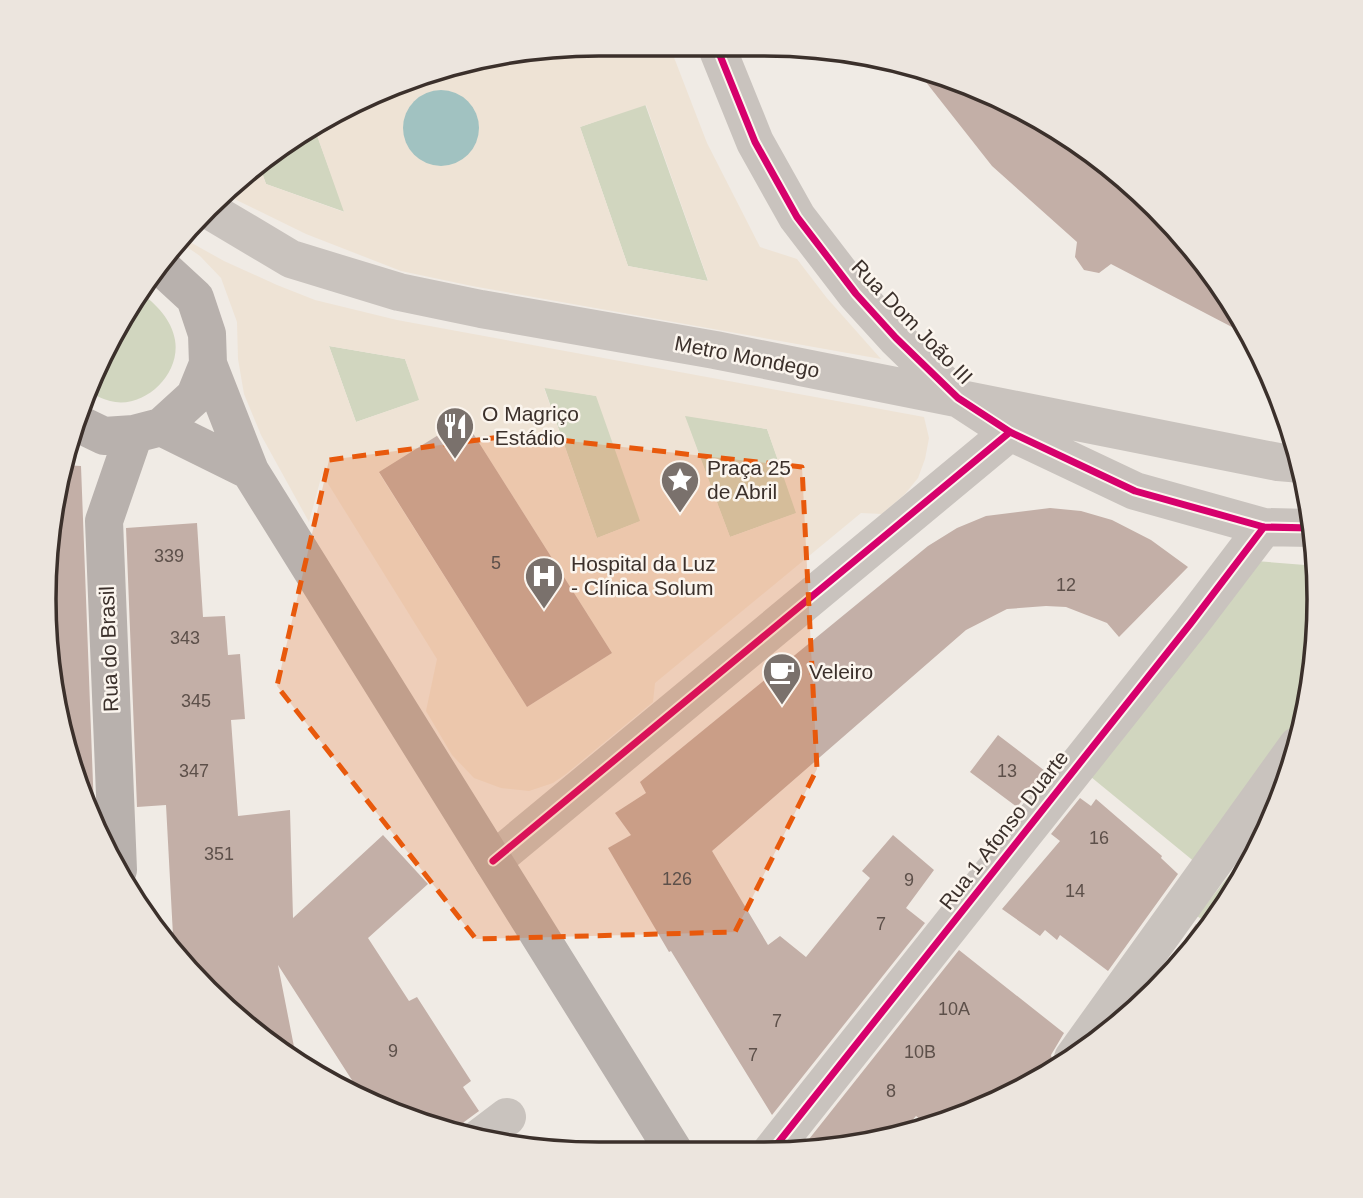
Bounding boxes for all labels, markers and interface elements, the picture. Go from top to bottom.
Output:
street label: Rua Dom João III [847,255,977,388]
street label: Metro Mondego [673,331,821,382]
place label: O Magriço - Estádio [482,402,579,449]
restaurant icon: O Magriço - Estádio [434,405,476,460]
place label: Praça 25 de Abril [707,456,791,503]
place icon: Praça 25 de Abril [659,459,701,514]
house number: 339 [154,546,184,566]
place label: Hospital da Luz - Clínica Solum [571,552,716,599]
house number: 5 [491,553,501,573]
hospital icon: Hospital da Luz - Clínica Solum [523,555,565,610]
house number: 12 [1056,575,1076,595]
street label: Rua do Brasil [95,586,122,712]
house number: 343 [170,628,200,648]
cafe icon: Veleiro [761,651,803,706]
place label: Veleiro [809,660,873,683]
house number: 345 [181,691,211,711]
street label: Rua 1 Afonso Duarte [935,746,1073,914]
house number: 347 [179,761,209,781]
house number: 13 [997,761,1017,781]
house number: 16 [1089,828,1109,848]
house number: 351 [204,844,234,864]
house number: 126 [662,869,692,889]
house number: 9 [904,870,914,890]
house number: 14 [1065,881,1085,901]
house number: 7 [876,914,886,934]
house number: 10A [938,999,970,1019]
house number: 7 [772,1011,782,1031]
house number: 9 [388,1041,398,1061]
house number: 10B [904,1042,936,1062]
house number: 7 [748,1045,758,1065]
house number: 8 [886,1081,896,1101]

